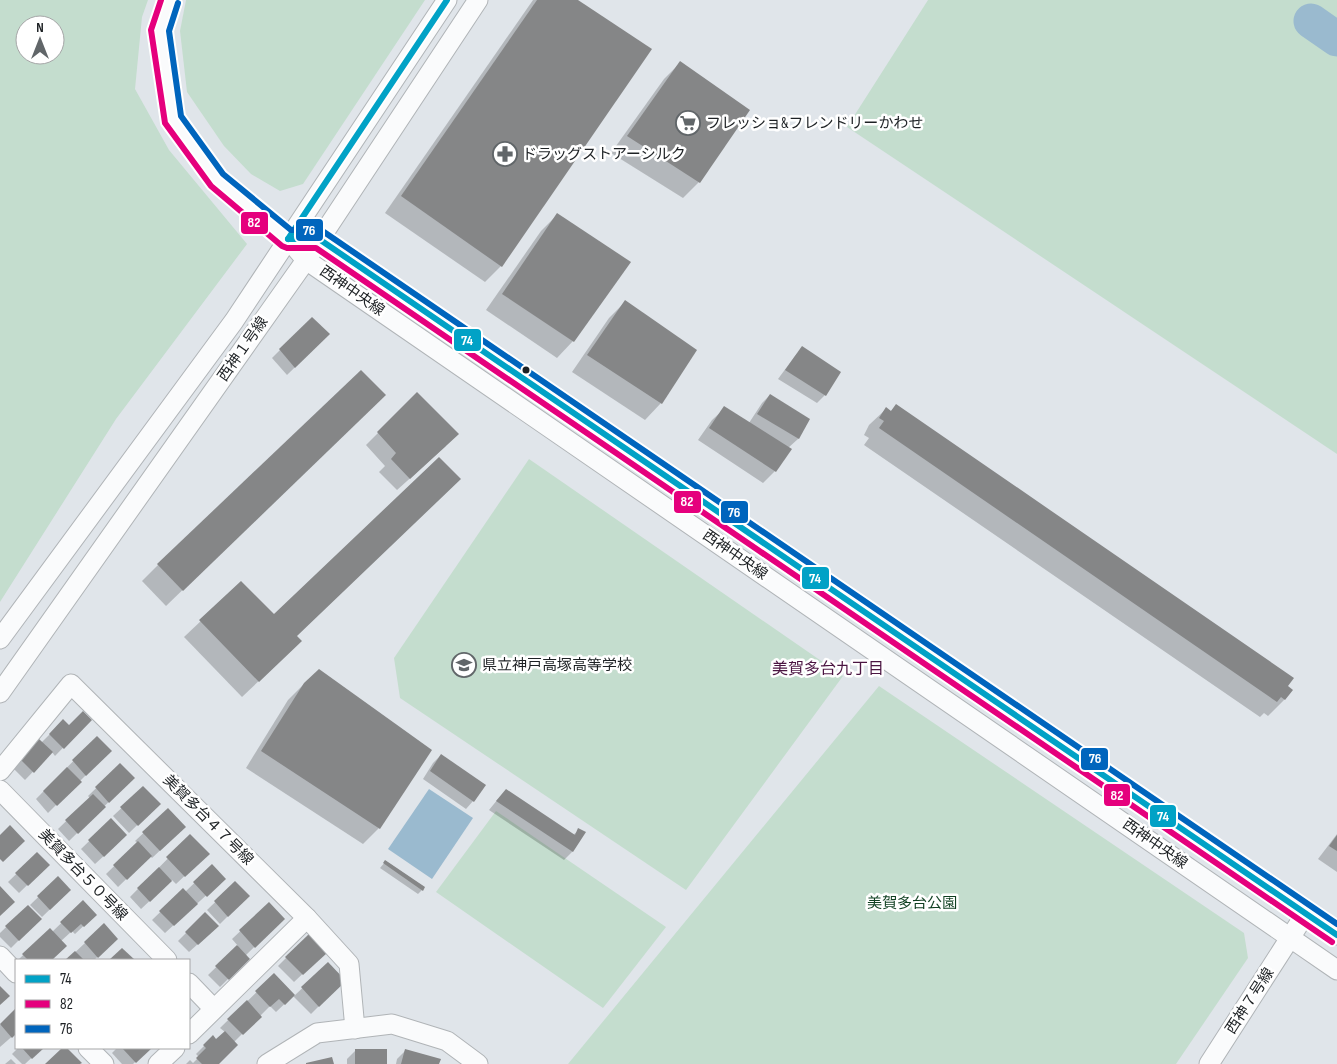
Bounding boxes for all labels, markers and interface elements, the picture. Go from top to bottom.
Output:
north arrow [15,15,65,65]
text: N [36,19,44,36]
supermarket icon: フレッショ&フレンドリーかわせ [675,110,701,136]
place label: フレッショ&フレンドリーかわせ [706,114,924,133]
pharmacy icon: ドラッグストアーシルク [492,141,518,167]
place label: ドラッグストアーシルク [522,145,686,164]
line badge: 82 [240,211,269,235]
text: 82 [248,214,260,231]
line badge: 76 [295,218,324,242]
text: 76 [303,222,316,239]
street label: 西神中央線 [316,262,388,320]
street label: 西神１号線 [214,313,272,385]
line badge: 74 [453,328,482,352]
text: 74 [461,332,473,349]
unlabelled marker [521,365,531,375]
line badge: 82 [673,490,702,514]
text: 82 [681,493,693,510]
line badge: 76 [720,500,749,524]
text: 76 [728,504,741,521]
street label: 西神中央線 [699,526,771,584]
line badge: 74 [801,566,830,590]
text: 74 [809,570,821,587]
school or university icon: 県立神戸高塚高等学校 [451,652,477,678]
place label: 県立神戸高塚高等学校 [482,656,632,675]
district label: 美賀多台九丁目 [772,660,884,679]
line badge: 76 [1080,747,1109,771]
text: 76 [1089,750,1102,767]
street label: 美賀多台４７号線 [159,771,257,869]
line badge: 82 [1103,783,1131,807]
text: 82 [1111,787,1123,804]
line badge: 74 [1149,804,1177,828]
text: 74 [1157,808,1169,825]
street label: 西神中央線 [1119,815,1191,873]
street label: 美賀多台５０号線 [34,825,132,925]
park label: 美賀多台公園 [867,894,957,913]
legend [15,959,190,1049]
street label: 西神７号線 [1222,964,1278,1038]
text: 74 [60,970,72,989]
text: 82 [60,995,73,1014]
text: 76 [60,1020,73,1039]

